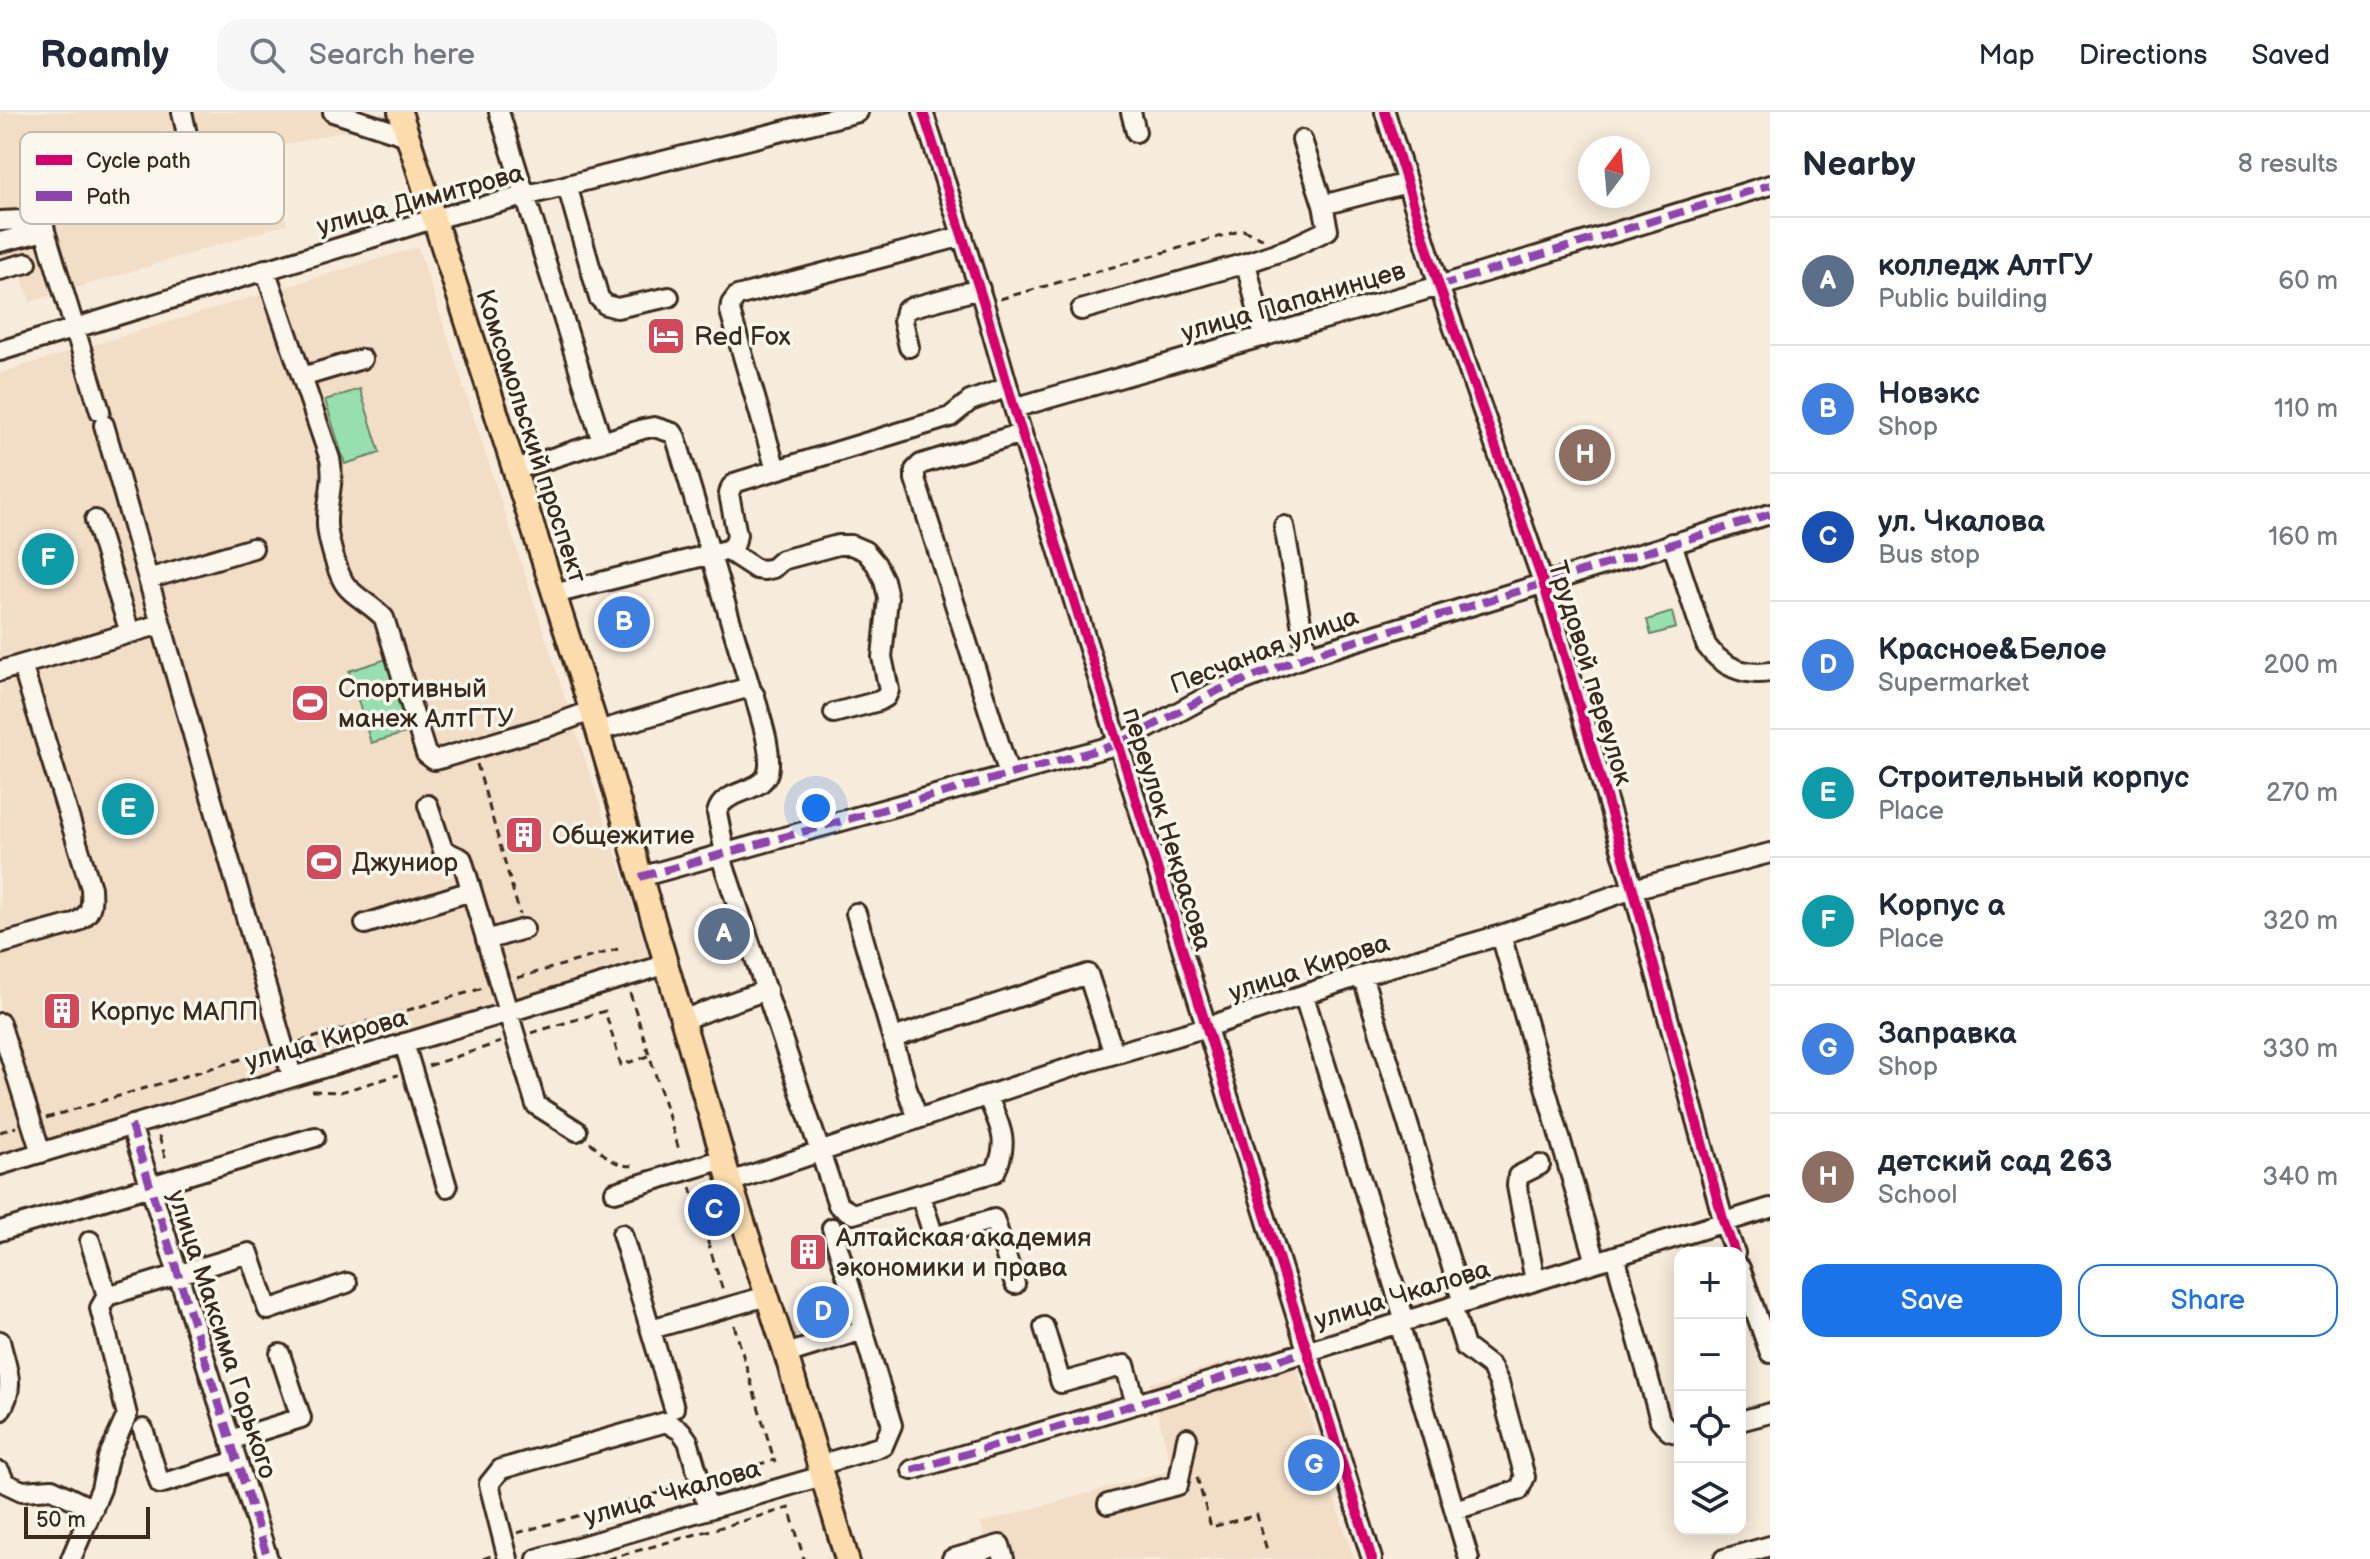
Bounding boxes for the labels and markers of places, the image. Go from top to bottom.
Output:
hotel icon: Red Fox [645,315,687,357]
place label: Red Fox [694,322,791,353]
pin: H [1559,425,1611,485]
pin: F [22,529,74,589]
pin: B [598,592,650,652]
place label: Спортивный манеж АлтГТУ [338,674,514,735]
sports icon: Спортивный манеж АлтГТУ [289,682,331,724]
pin: E [102,779,154,839]
building icon: Общежитие [503,814,545,856]
place label: Общежитие [552,821,694,852]
sports icon: Джуниор [303,841,345,883]
place label: Джуниор [352,848,458,879]
pin: A [698,904,750,964]
building icon: Корпус МАПП [41,990,83,1032]
place label: Корпус МАПП [90,997,258,1028]
pin: C [688,1180,740,1240]
place label: Алтайская академия экономики и права [835,1223,1092,1284]
building icon: Алтайская академия экономики и права [787,1231,829,1273]
pin: D [797,1282,849,1342]
pin: G [1288,1435,1340,1495]

